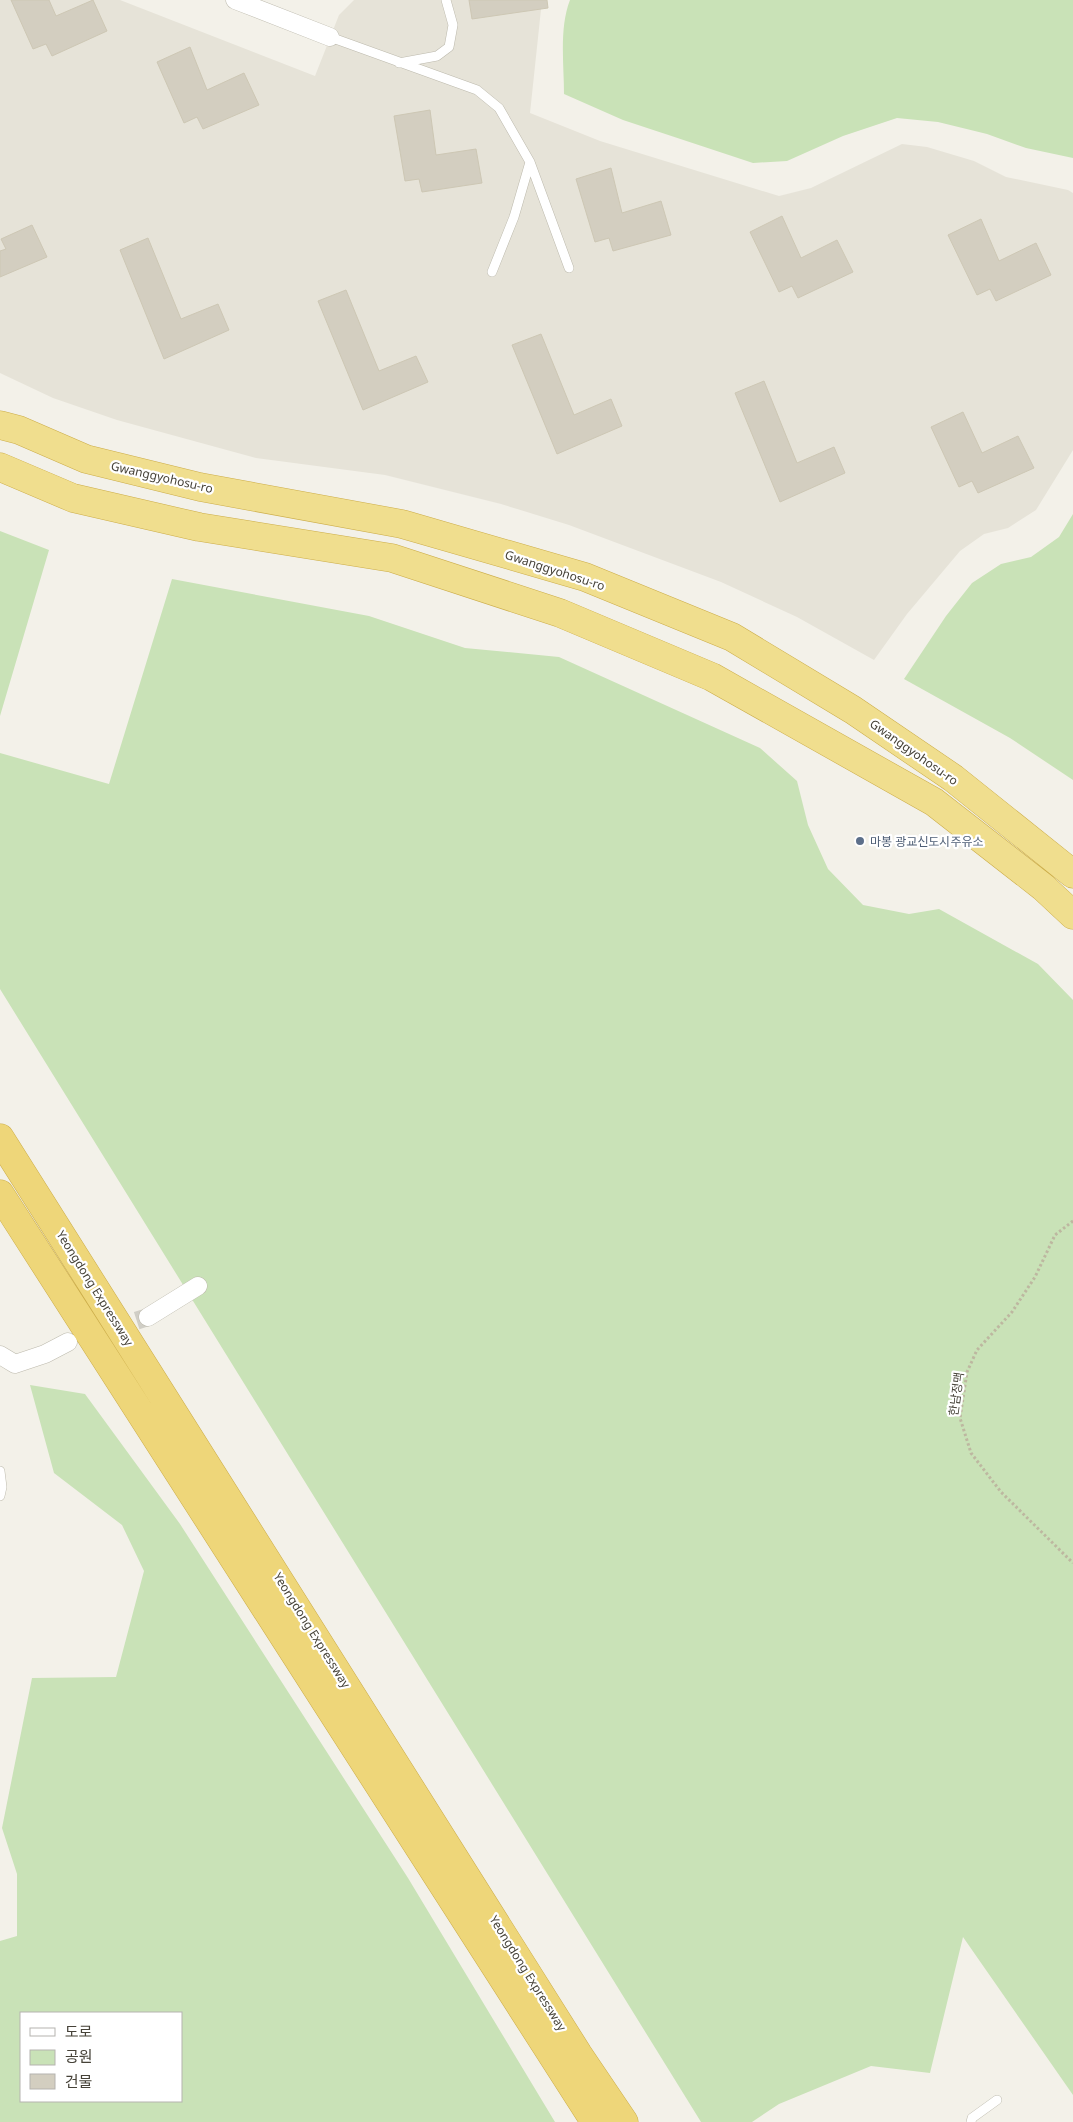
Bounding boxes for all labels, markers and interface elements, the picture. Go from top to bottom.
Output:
street label: Gwanggyohosu-ro [109,457,215,497]
street label: Gwanggyohosu-ro [503,546,607,594]
street label: Gwanggyohosu-ro [866,715,962,789]
place label: 마봉 광교신도시주유소 [870,833,984,850]
marker: 마봉 광교신도시주유소 [854,835,866,847]
street label: Yeongdong Expressway [52,1227,138,1350]
street label: 한남정맥 [945,1371,967,1417]
street label: Yeongdong Expressway [269,1569,355,1692]
street label: Yeongdong Expressway [485,1912,571,2035]
legend [20,2012,182,2102]
text: 도로 [65,2021,93,2041]
text: 공원 [65,2046,93,2066]
text: 건물 [65,2071,93,2091]

